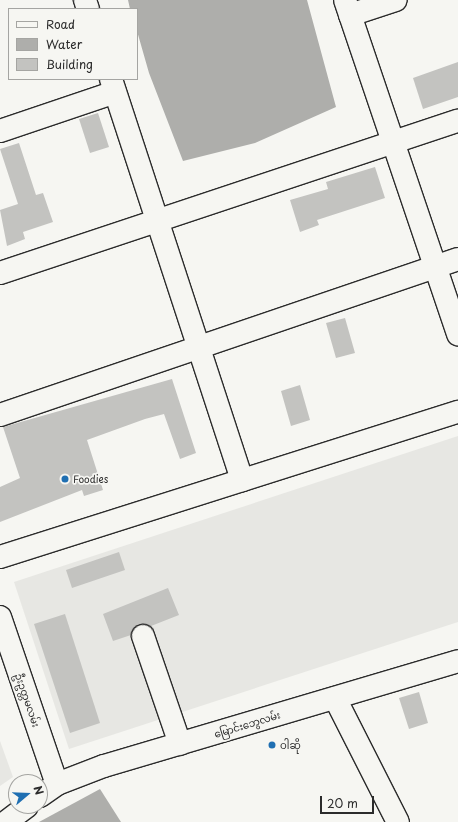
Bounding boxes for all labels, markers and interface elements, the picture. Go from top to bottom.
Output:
legend [8,8,138,80]
text: Road [46,15,75,33]
text: Water [46,35,82,53]
text: Building [46,55,93,73]
place label: Foodies [73,473,108,485]
marker: Foodies [60,474,70,484]
street label: ဦးဥတ္တမလမ်း [13,671,43,729]
street label: မြောင်းဘွေလမ်း [212,708,282,740]
place label: ဝါဆို [280,739,301,751]
marker: ဝါဆို [267,740,277,750]
north arrow [8,774,48,814]
text: N [29,783,48,797]
scale bar [322,788,376,814]
text: 20 m [327,794,358,812]

